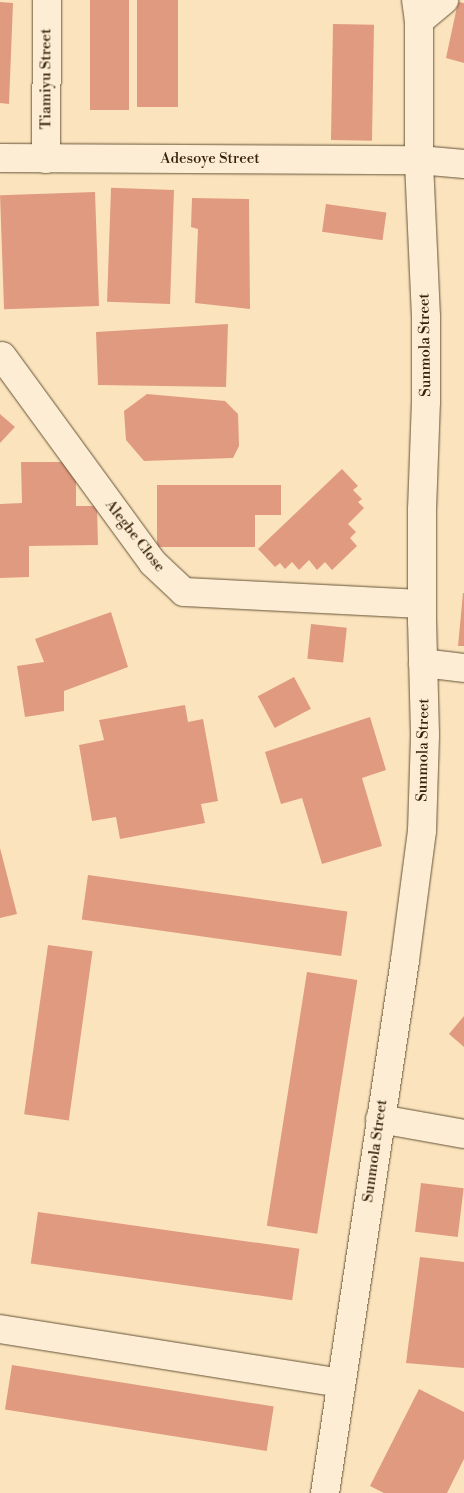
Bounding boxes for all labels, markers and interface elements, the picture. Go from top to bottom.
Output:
street label: Tiamiyu Street [37,29,55,129]
street label: Adesoye Street [160,150,260,168]
street label: Sunmola Street [415,293,435,397]
street label: Alegbe Close [101,496,169,576]
street label: Sunmola Street [413,698,433,802]
street label: Sunmola Street [359,1098,391,1204]

